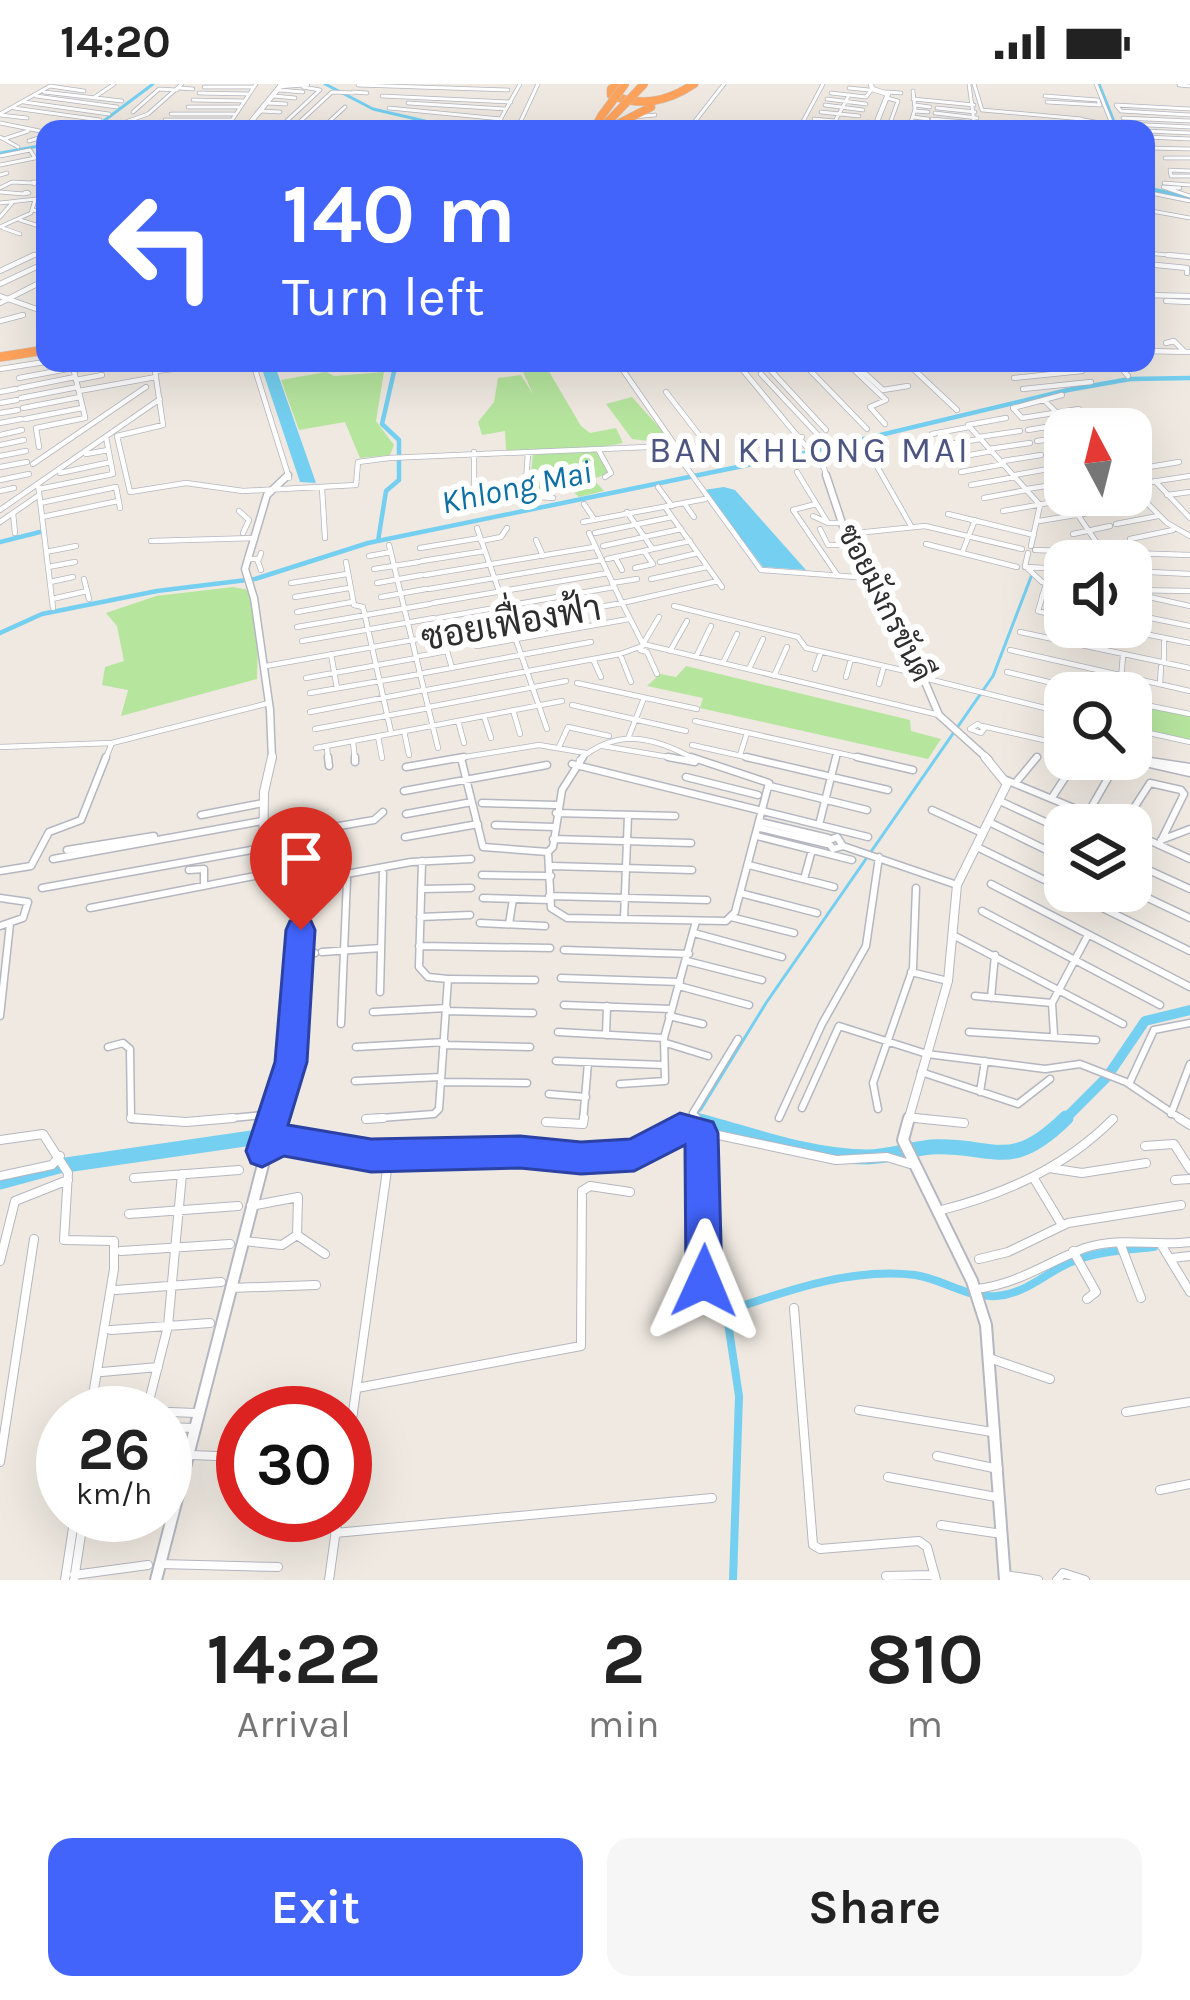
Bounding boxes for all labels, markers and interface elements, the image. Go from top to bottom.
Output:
text: 14:20 [60,16,171,68]
text: 140 m [282,165,516,263]
icon: left [84,168,240,324]
text: Turn left [282,265,485,329]
north arrow [1044,408,1152,516]
map controls [1044,408,1152,912]
district label: BAN KHLONG MAI [649,429,971,471]
water label: Khlong Mai [437,452,595,521]
street label: ซอยมังกรขันดี [830,518,941,688]
button: sound [1044,540,1152,648]
street label: ซอยเฟื่องฟ้า [416,577,604,659]
button: search [1044,672,1152,780]
button: layers [1044,804,1152,912]
pin [250,807,352,930]
icon: arrive [268,825,334,891]
position arrow [641,1218,767,1344]
speed limit sign: 30 [216,1386,372,1542]
text: 26 [78,1414,150,1484]
text: km/h [76,1476,152,1512]
text: 14:22 [206,1617,381,1701]
text: 2 [602,1617,645,1701]
text: 810 [866,1617,984,1701]
text: Arrival [237,1701,351,1747]
text: min [588,1701,659,1747]
text: m [906,1701,943,1747]
button: Exit [48,1838,583,1976]
button: Share [607,1838,1142,1976]

